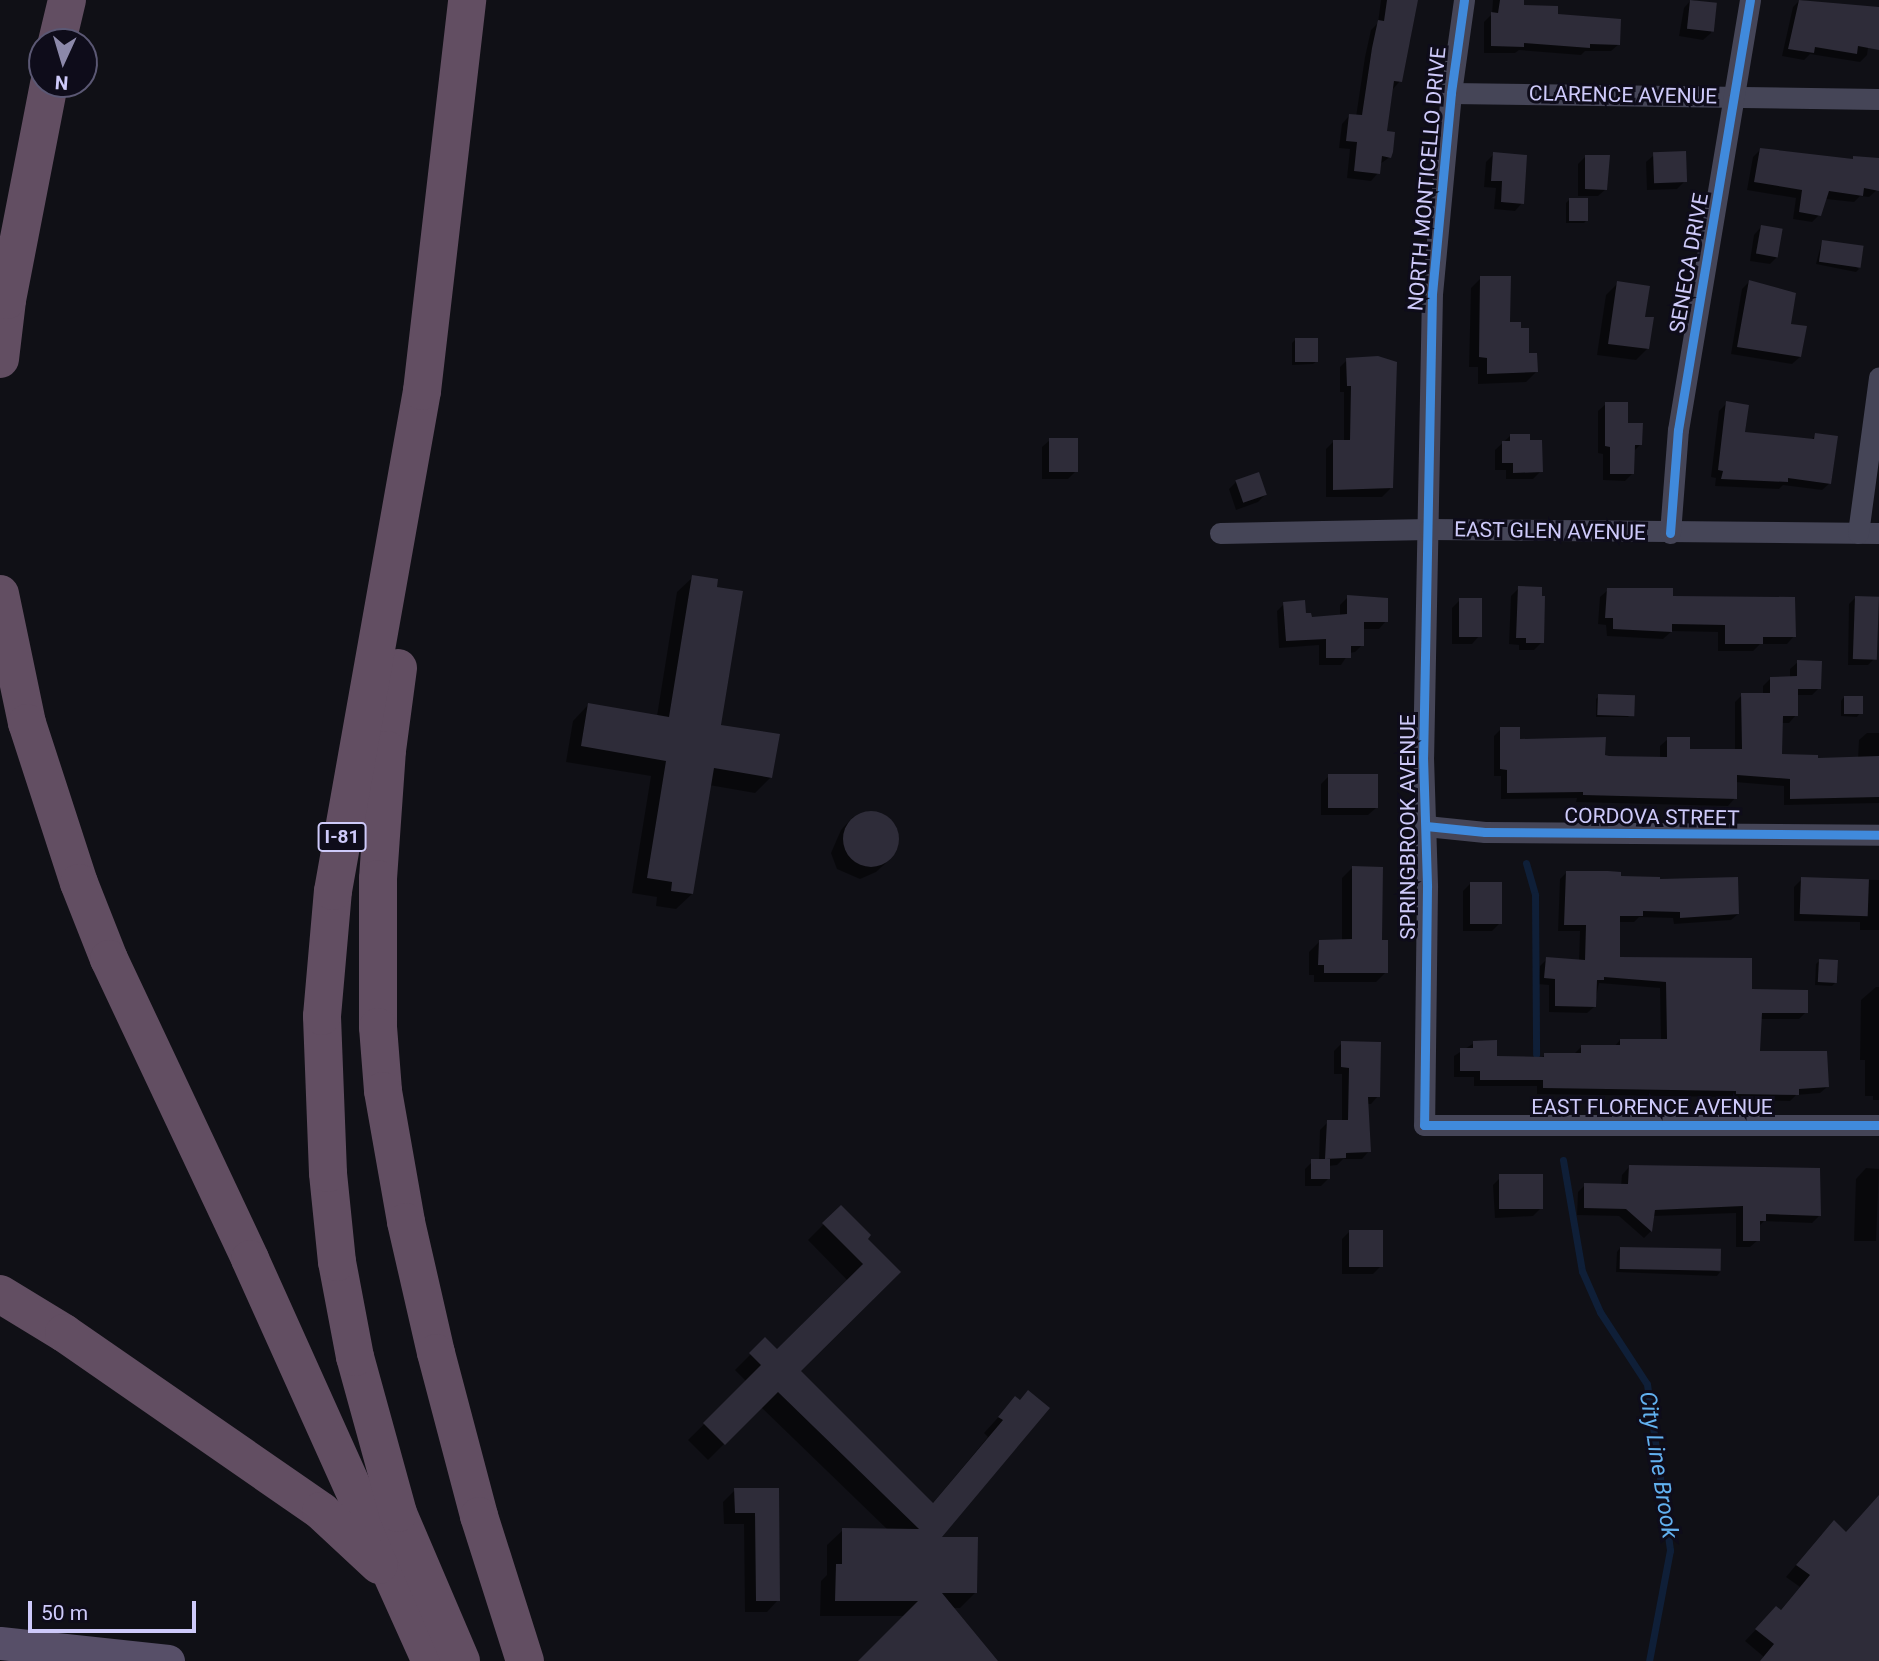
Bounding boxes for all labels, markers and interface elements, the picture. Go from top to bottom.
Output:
north arrow [28,28,98,98]
street label: NORTH MONTICELLO DRIVE [1403,46,1451,312]
text: N [54,71,69,94]
street label: CLARENCE AVENUE [1529,81,1717,109]
street label: SENECA DRIVE [1664,191,1714,335]
street label: EAST GLEN AVENUE [1454,517,1646,545]
street label: SPRINGBROOK AVENUE [1395,714,1421,940]
street label: CORDOVA STREET [1564,803,1740,831]
road number: I-81 [318,822,366,852]
street label: EAST FLORENCE AVENUE [1531,1094,1773,1120]
water label: City Line Brook [1633,1389,1683,1541]
scale bar [32,1588,200,1632]
text: 50 m [41,1601,88,1625]

